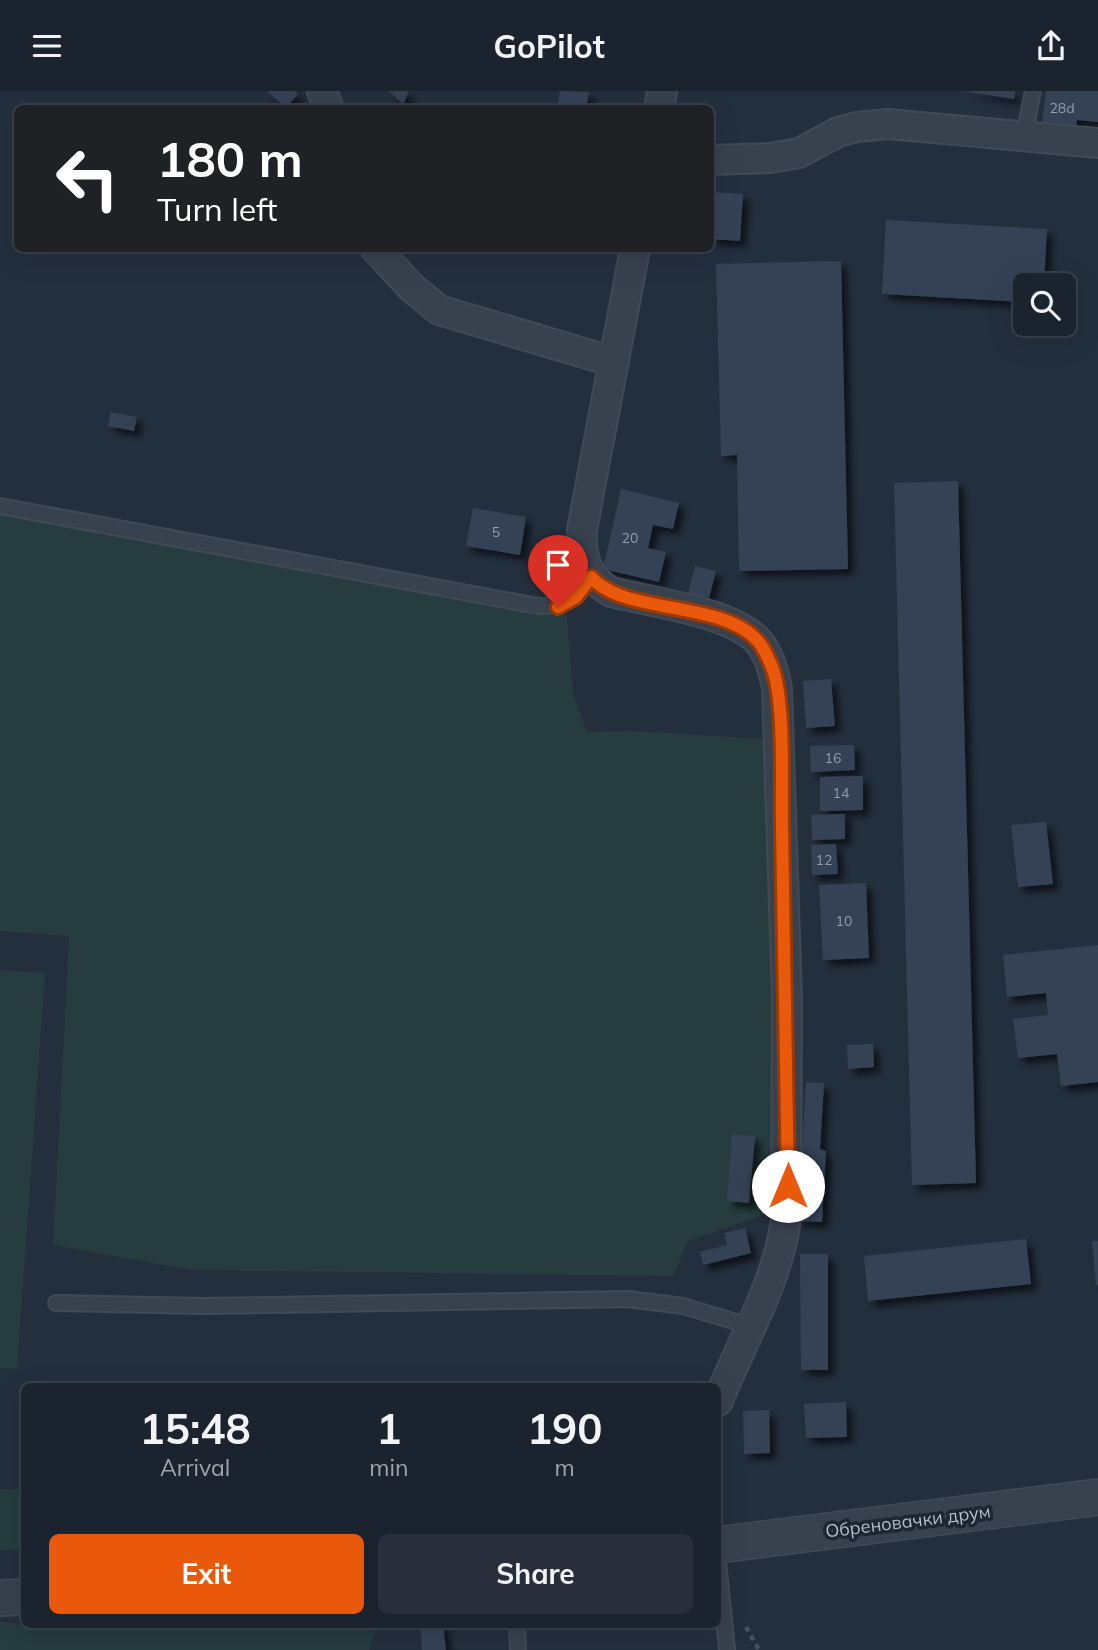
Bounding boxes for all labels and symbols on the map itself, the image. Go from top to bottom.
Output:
house number: 28d [1049,99,1075,117]
house number: 5 [492,523,500,541]
house number: 20 [622,529,638,547]
pin [528,535,588,607]
house number: 16 [825,749,841,767]
house number: 14 [833,784,850,802]
house number: 12 [816,851,832,869]
house number: 10 [836,912,852,930]
position arrow [751,1149,825,1223]
street label: Обреновачки друм [824,1499,992,1543]

